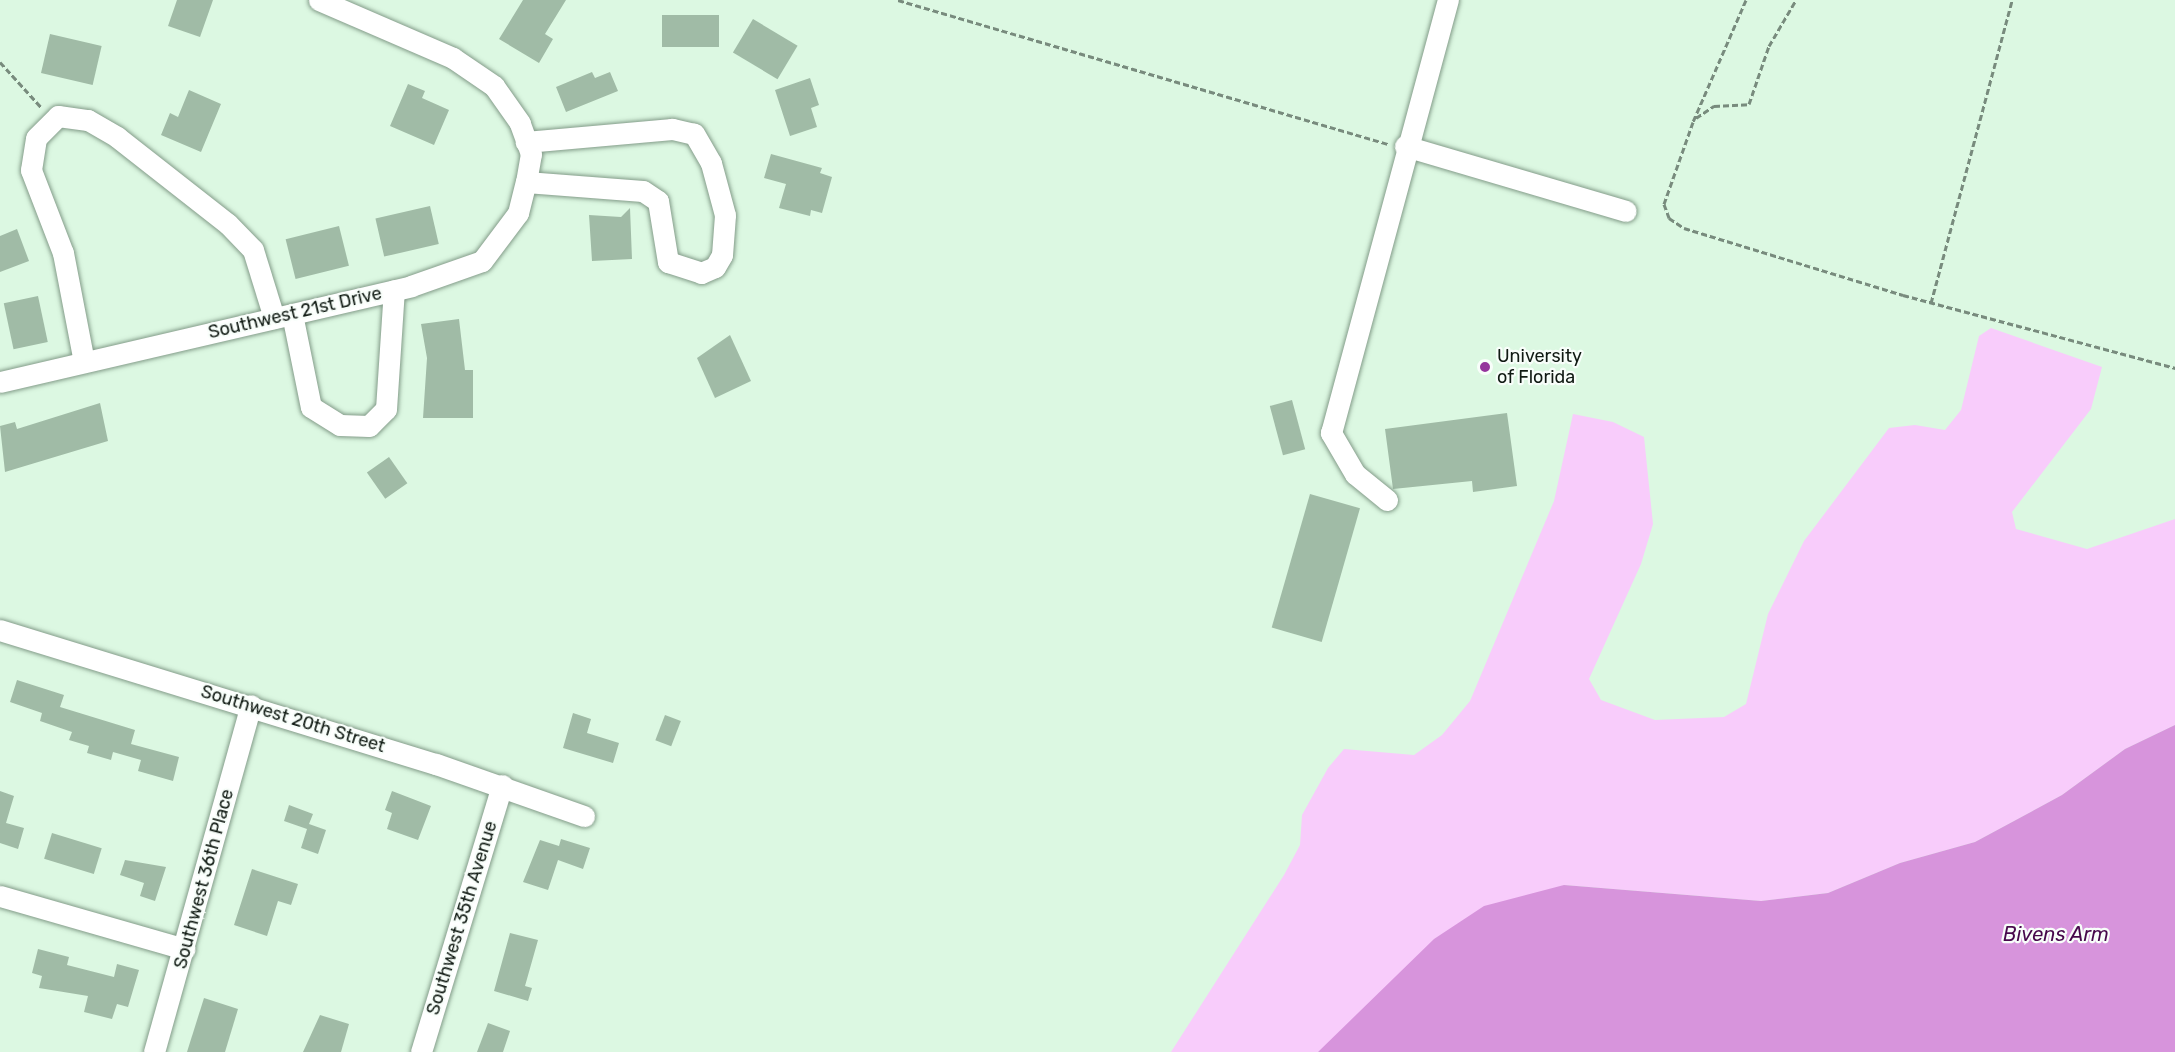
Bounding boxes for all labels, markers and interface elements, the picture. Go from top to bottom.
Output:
street label: Southwest 21st Drive [206,283,384,343]
place label: University of Florida [1497,346,1582,388]
marker: University of Florida [1478,360,1492,374]
street label: Southwest 20th Street [198,681,388,757]
street label: Southwest 36th Place [170,787,238,971]
street label: Southwest 35th Avenue [422,818,502,1018]
water label: Bivens Arm [2003,922,2109,946]

